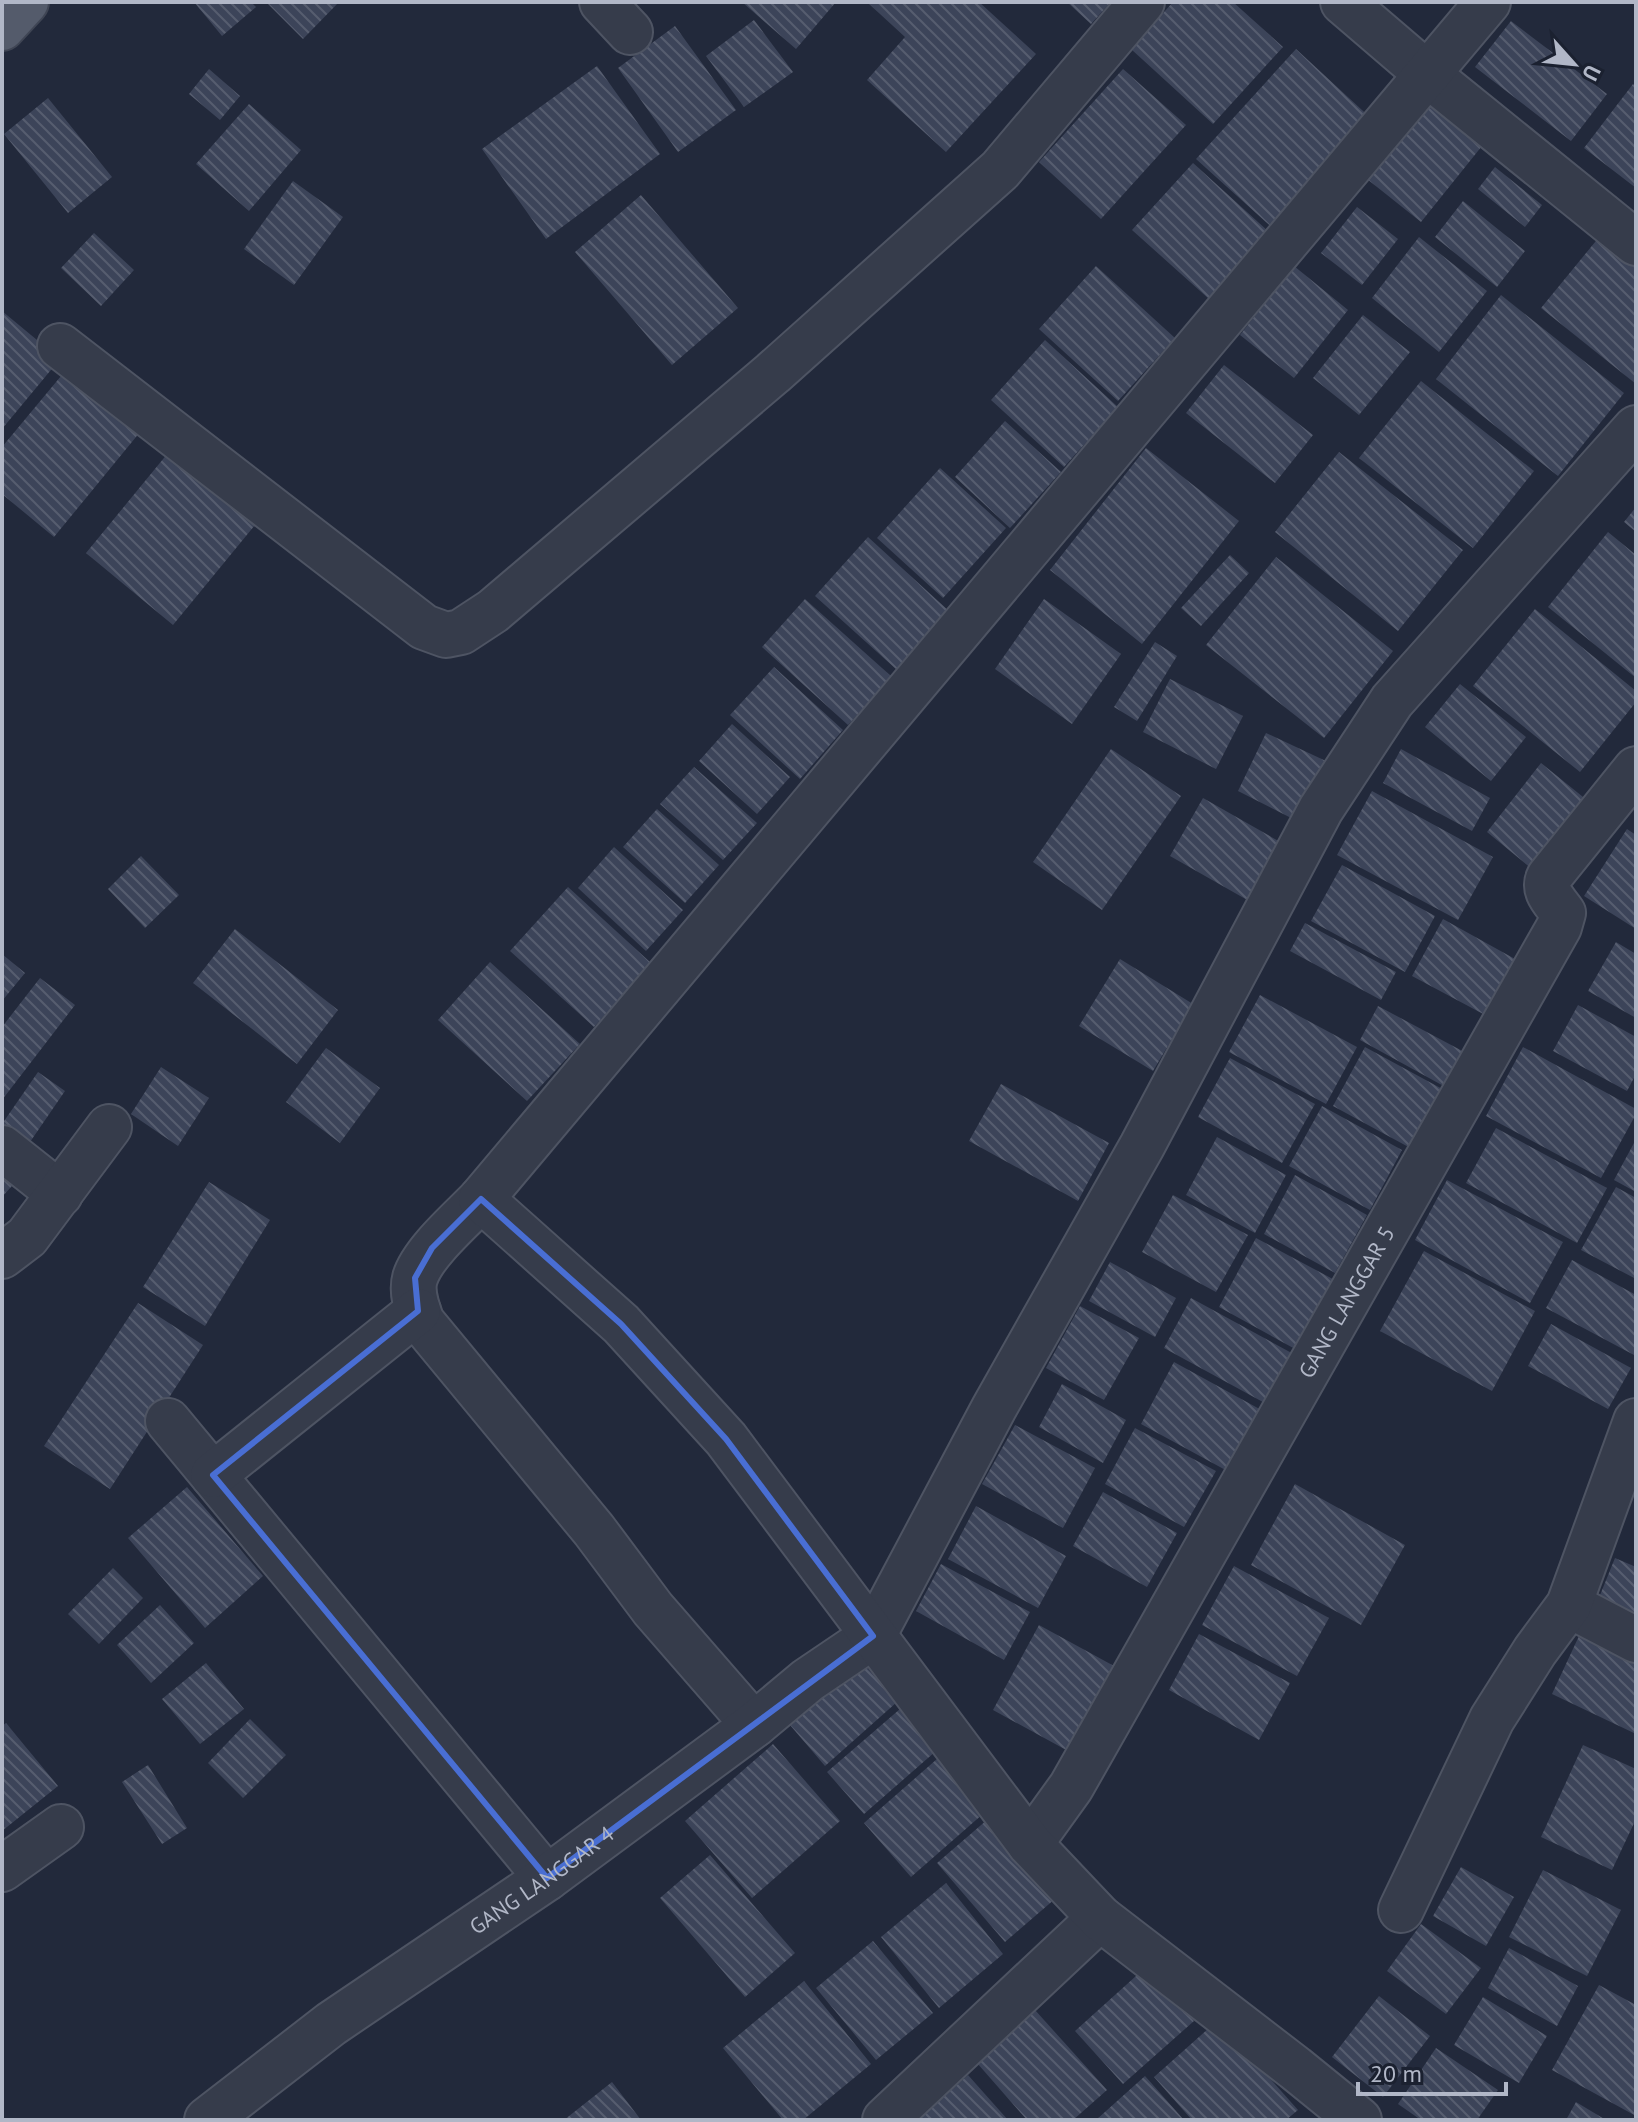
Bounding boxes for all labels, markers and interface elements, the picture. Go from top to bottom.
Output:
north arrow [1534,24,1614,104]
text: U [1576,61,1607,86]
street label: GANG LANGGAR 5 [1292,1221,1401,1383]
street label: GANG LANGGAR 4 [464,1819,619,1940]
scale bar [1358,2046,1506,2096]
text: 20 m [1370,2058,1422,2089]

